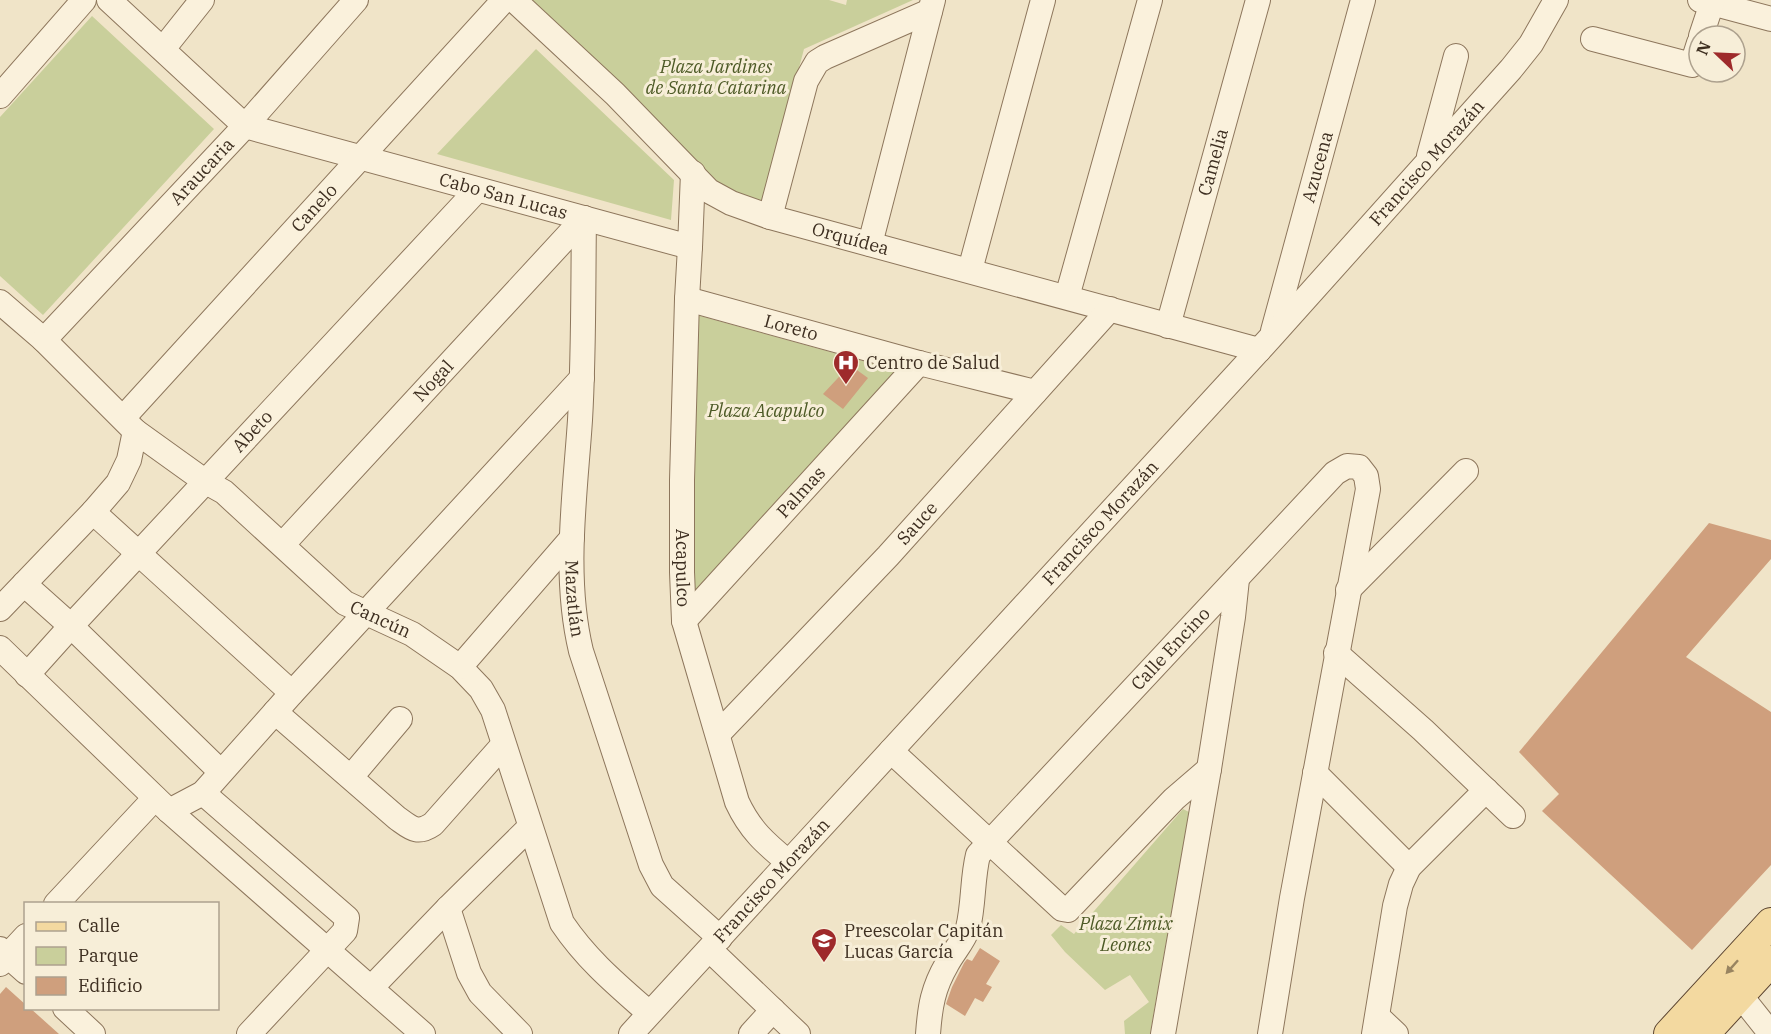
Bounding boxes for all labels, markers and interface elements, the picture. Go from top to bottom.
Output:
north arrow [1687,24,1747,84]
text: N [1692,38,1715,58]
park label: Plaza Jardines de Santa Catarina [646,55,787,99]
street label: Francisco Morazán [1364,95,1489,230]
street label: Camelia [1192,125,1233,198]
street label: Azucena [1296,128,1338,205]
street label: Araucaria [165,133,239,210]
street label: Cabo San Lucas [437,167,570,224]
street label: Canelo [286,179,342,237]
street label: Orquídea [809,217,892,260]
street label: Loreto [762,309,821,346]
hospital icon: Centro de Salud [831,348,861,386]
place label: Centro de Salud [866,351,1000,374]
street label: Nogal [408,355,458,406]
park label: Plaza Acapulco [707,399,824,422]
street label: Abeto [227,405,277,457]
street label: Francisco Morazán [1037,455,1163,590]
street label: Palmas [771,461,830,523]
street label: Sauce [892,497,942,549]
street label: Acapulco [671,529,695,607]
street label: Mazatlán [560,560,590,639]
street label: Cancún [346,595,415,643]
street label: Calle Encino [1126,602,1215,695]
street label: Francisco Morazán [708,813,834,948]
legend [24,902,219,1010]
park label: Plaza Zimix Leones [1078,912,1174,956]
text: Calle [78,914,120,937]
place label: Preescolar Capitán Lucas García [844,919,1003,963]
school or university icon: Preescolar Capitán Lucas García [809,926,839,964]
text: Parque [78,944,138,967]
one-way arrow [1726,959,1739,974]
text: Edificio [78,974,142,997]

